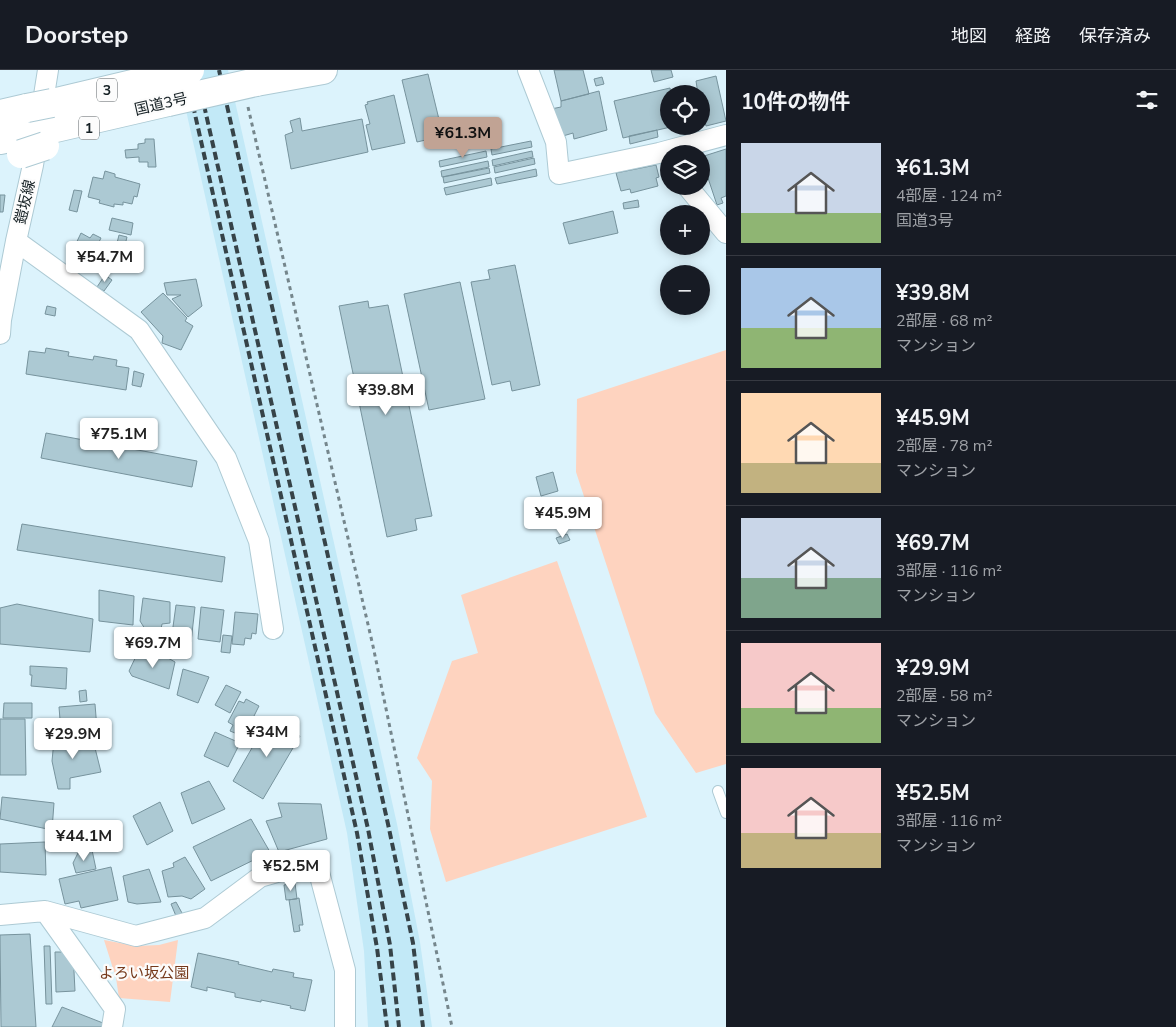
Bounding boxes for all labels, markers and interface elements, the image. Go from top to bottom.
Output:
text: Doorstep [25,19,128,51]
text: 地図 [951,24,987,48]
text: 経路 [1015,24,1051,48]
text: 保存済み [1079,24,1151,48]
road number: 3 [97,78,117,102]
map controls [660,85,710,315]
button: locate [660,85,710,135]
icon: filters [1133,86,1161,114]
street label: 国道3号 [132,88,190,120]
text: 10件の物件 [741,88,850,116]
road number: 1 [79,116,99,140]
pin: ¥61.3M [422,116,504,159]
text: ¥61.3M [435,122,491,144]
button: layers [660,145,710,195]
text: ¥61.3M [896,154,970,182]
icon: home [781,163,841,223]
street label: 鎧坂線 [10,178,40,226]
text: 4部屋 · 124 m² [896,185,1002,207]
button: + [660,205,710,255]
text: 国道3号 [896,210,954,232]
pin: ¥54.7M [64,240,146,283]
text: ¥54.7M [77,246,133,268]
button: − [660,265,710,315]
text: ¥39.8M [896,279,970,307]
icon: home [781,288,841,348]
text: 2部屋 · 68 m² [896,310,993,332]
text: マンション [896,335,976,357]
pin: ¥39.8M [345,374,427,416]
text: ¥39.8M [358,379,414,401]
text: ¥45.9M [896,404,970,432]
icon: home [781,413,841,473]
pin: ¥75.1M [78,418,160,460]
text: ¥75.1M [91,423,147,445]
text: 2部屋 · 78 m² [896,435,993,457]
text: マンション [896,460,976,482]
pin: ¥45.9M [522,496,604,539]
text: ¥45.9M [535,502,591,524]
text: ¥69.7M [896,529,970,557]
icon: home [781,538,841,598]
text: 3部屋 · 116 m² [896,560,1002,582]
text: マンション [896,585,976,607]
pin: ¥69.7M [112,626,194,669]
text: ¥69.7M [125,632,181,654]
text: ¥29.9M [896,654,970,682]
icon: home [781,663,841,723]
text: 2部屋 · 58 m² [896,685,993,707]
text: マンション [896,710,976,732]
pin: ¥34M [237,716,297,758]
pin: ¥29.9M [32,718,114,760]
text: ¥34M [246,721,288,743]
text: ¥29.9M [45,723,101,745]
text: ¥52.5M [896,779,970,807]
icon: home [781,788,841,848]
text: 3部屋 · 116 m² [896,810,1002,832]
pin: ¥44.1M [43,820,125,862]
text: ¥44.1M [56,825,112,847]
text: マンション [896,835,976,857]
pin: ¥52.5M [250,850,332,892]
text: ¥52.5M [263,855,319,877]
park label: よろい坂公園 [99,963,189,983]

